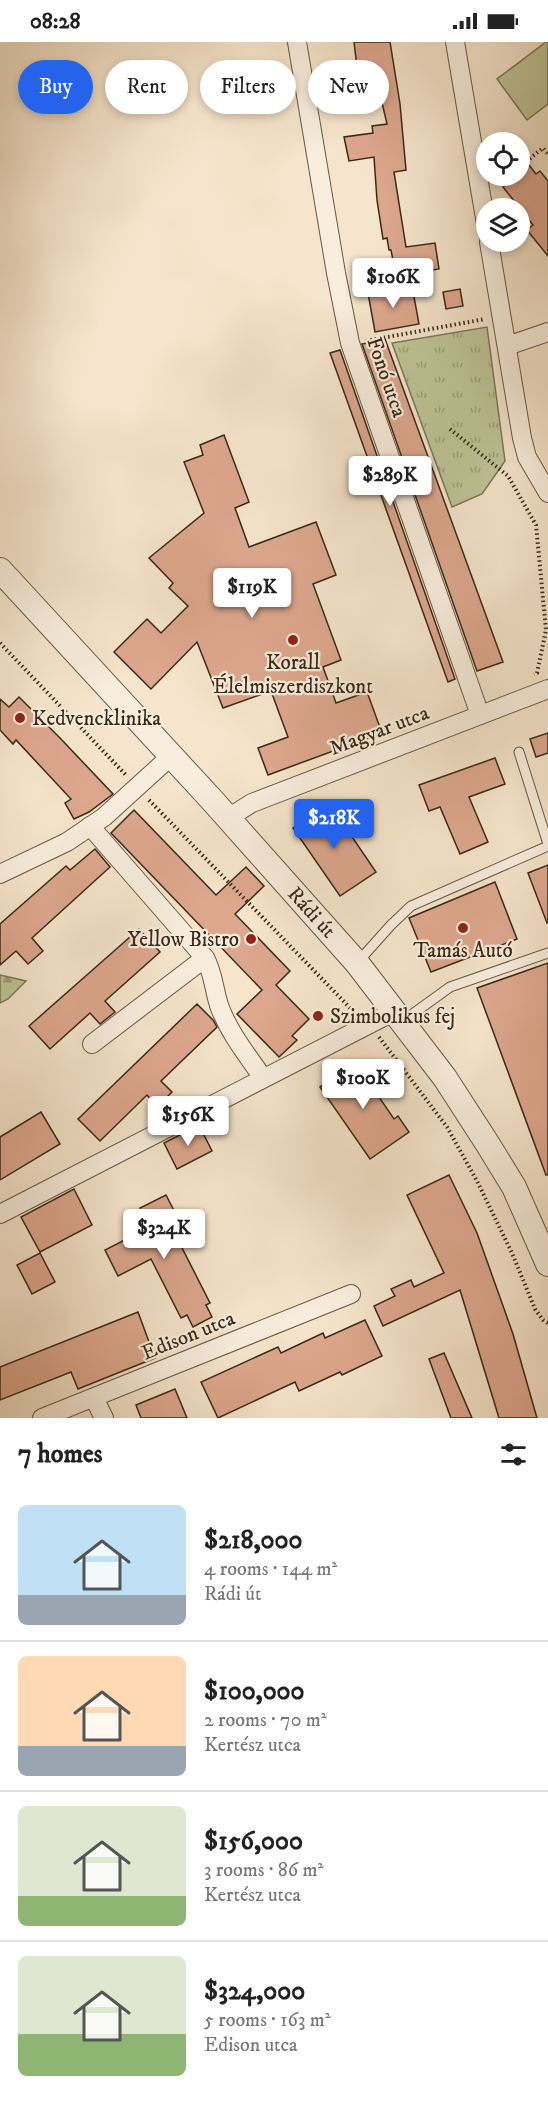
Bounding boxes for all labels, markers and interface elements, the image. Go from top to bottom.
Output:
text: 08:28 [30,8,80,35]
chip: Buy [18,60,93,114]
chip: Rent [105,60,188,114]
chip: Filters [200,60,296,114]
chip: New [308,60,389,114]
map controls [476,132,530,252]
button: locate [476,132,530,186]
button: layers [476,198,530,252]
pin: $106K [351,258,435,309]
text: $106K [366,265,420,290]
street label: Fonó utca [360,334,412,421]
pin: $289K [348,456,432,507]
text: $289K [363,463,417,488]
pin: $119K [210,568,294,619]
text: $119K [227,575,277,600]
marker: Korall Élelmiszerdiszkont [286,633,300,647]
place label: Korall Élelmiszerdiszkont [213,650,373,700]
street label: Magyar utca [326,700,433,762]
place label: Kedvencklinika [32,706,161,732]
marker: Kedvencklinika [13,711,27,725]
pin: $218K [292,799,376,850]
text: $218K [308,806,360,831]
street label: Rádi út [281,882,341,944]
marker: Tamás Autó [456,921,470,935]
place label: Yellow Bistro [127,927,239,953]
marker: Yellow Bistro [244,932,258,946]
place label: Tamás Autó [413,938,513,964]
place label: Szimbolikus fej [330,1004,455,1030]
marker: Szimbolikus fej [311,1009,325,1023]
pin: $100K [321,1059,405,1110]
text: $100K [336,1066,390,1091]
pin: $156K [146,1096,230,1147]
text: $156K [162,1103,214,1128]
pin: $324K [122,1209,206,1260]
text: $324K [137,1216,191,1241]
street label: Edison utca [138,1305,239,1366]
text: 7 homes [18,1438,102,1471]
icon: filters [497,1438,530,1471]
text: $218,000 [204,1524,303,1557]
icon: home [66,1529,138,1601]
text: 4 rooms · 144 m² [204,1557,337,1582]
text: Rádi út [204,1582,261,1607]
text: $100,000 [204,1675,305,1708]
icon: home [66,1680,138,1752]
text: 2 rooms · 70 m² [204,1708,327,1733]
text: Kertész utca [204,1733,301,1758]
text: $156,000 [204,1825,303,1858]
icon: home [66,1830,138,1902]
text: 3 rooms · 86 m² [204,1858,323,1883]
text: Kertész utca [204,1883,301,1908]
text: $324,000 [204,1975,305,2008]
icon: home [66,1980,138,2052]
text: 5 rooms · 163 m² [204,2008,331,2033]
text: Edison utca [204,2033,298,2058]

